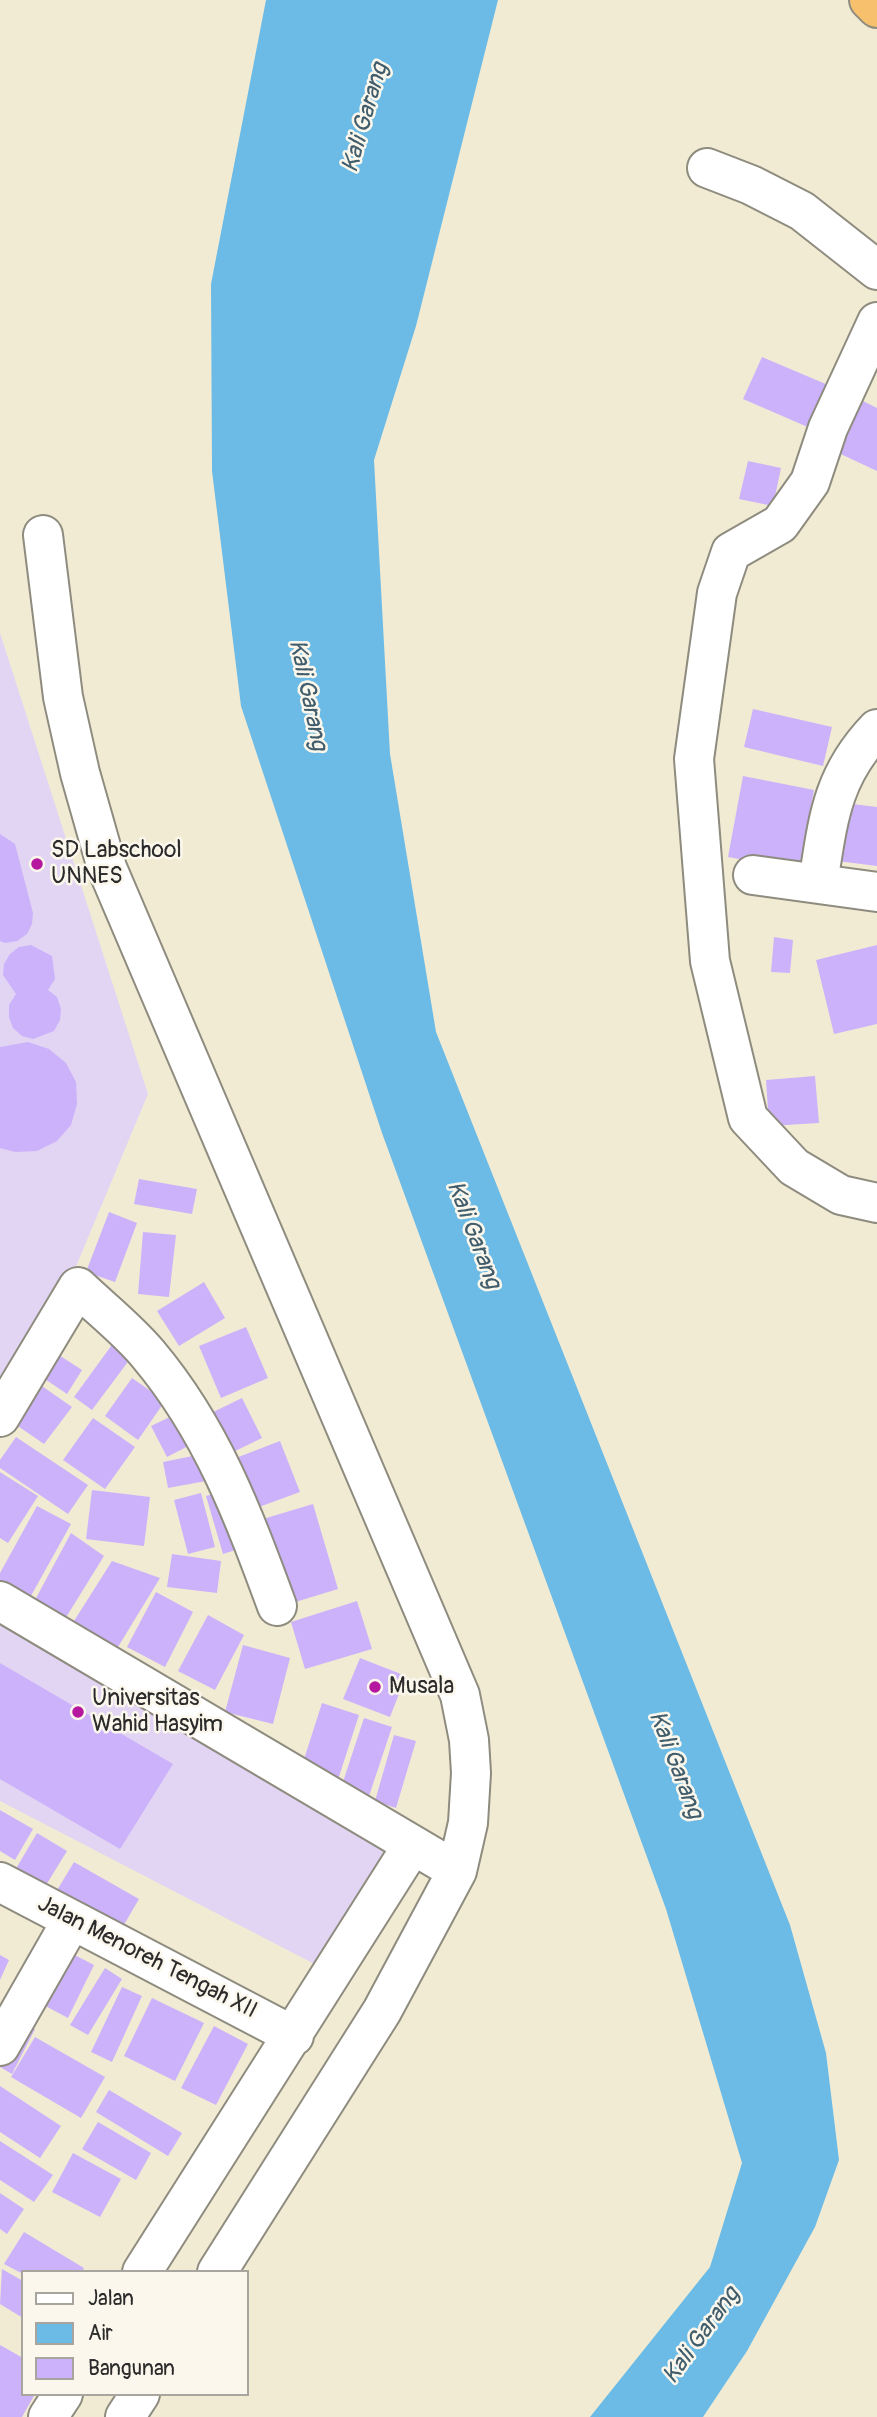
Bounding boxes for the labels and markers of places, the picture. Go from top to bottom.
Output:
place label: SD Labschool UNNES [51,837,182,891]
marker: SD Labschool UNNES [29,856,45,872]
place label: Musala [389,1673,454,1701]
marker: Musala [367,1679,383,1695]
place label: Universitas Wahid Hasyim [92,1685,223,1739]
marker: Universitas Wahid Hasyim [70,1704,86,1720]

